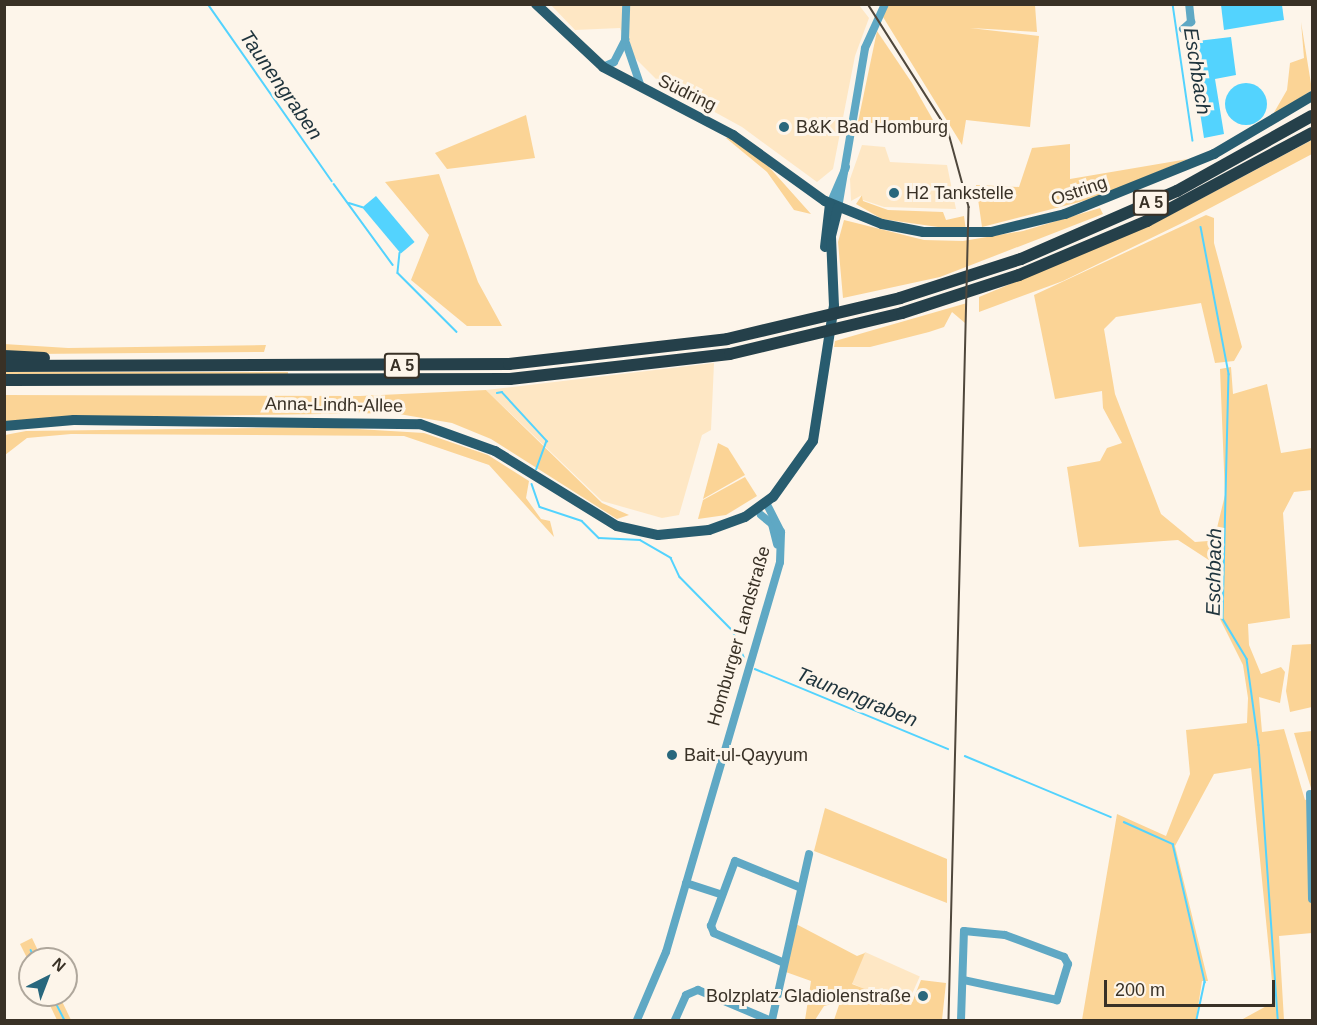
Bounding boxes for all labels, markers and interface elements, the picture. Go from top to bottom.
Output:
water label: Taunengraben [234,26,328,144]
water label: Eschbach [1178,26,1216,116]
street label: Südring [654,70,720,116]
place label: B&K Bad Homburg [796,116,948,138]
marker: B&K Bad Homburg [777,120,791,134]
street label: Ostring [1048,171,1110,211]
place label: H2 Tankstelle [906,182,1014,204]
marker: H2 Tankstelle [887,186,901,200]
road number: A 5 [1132,190,1170,216]
road number: A 5 [382,353,422,379]
street label: Anna-Lindh-Allee [265,393,403,417]
water label: Eschbach [1201,528,1227,616]
street label: Homburger Landstraße [703,544,775,728]
water label: Taunengraben [793,662,921,732]
place label: Bait-ul-Qayyum [684,744,808,766]
marker: Bait-ul-Qayyum [665,748,679,762]
north arrow [18,947,78,1007]
text: N [49,955,69,975]
scale bar [1107,968,1278,1006]
text: 200 m [1115,980,1165,1000]
place label: Bolzplatz Gladiolenstraße [706,985,911,1007]
marker: Bolzplatz Gladiolenstraße [916,989,930,1003]

